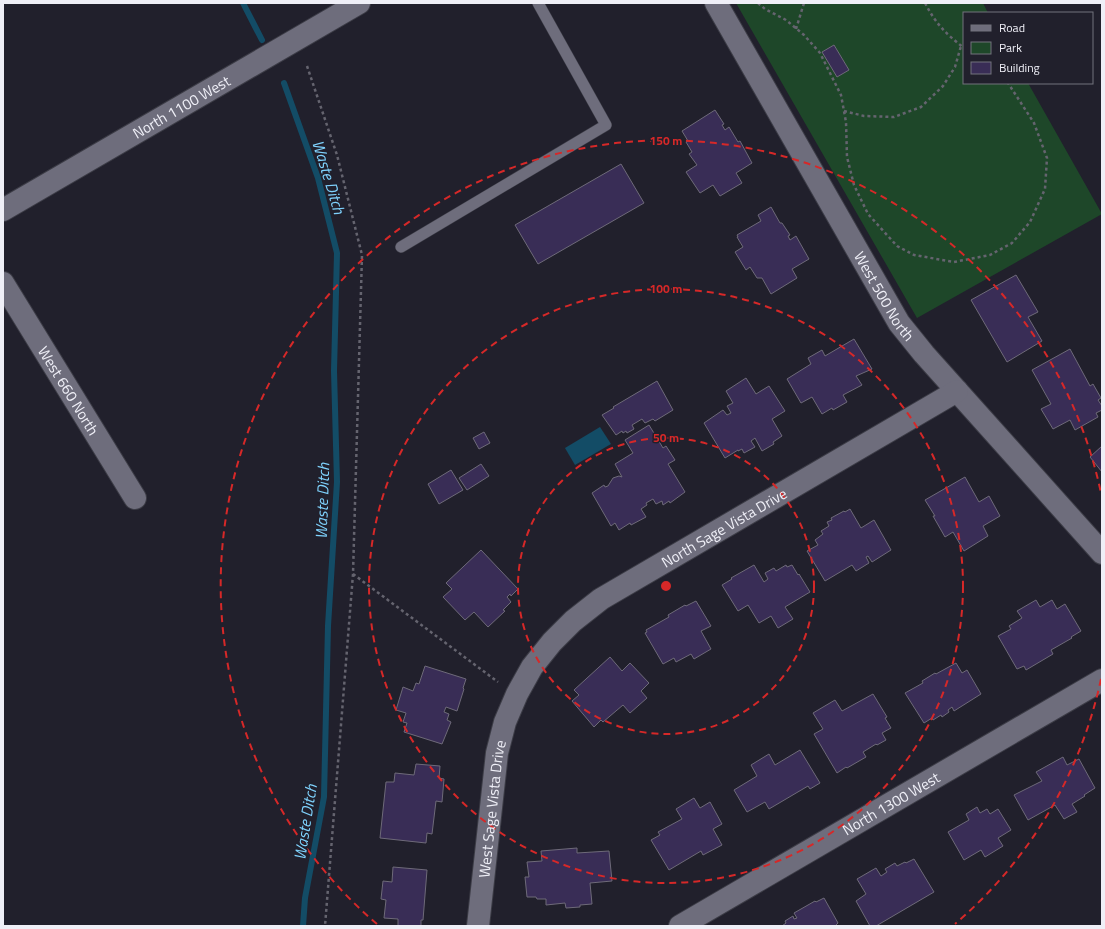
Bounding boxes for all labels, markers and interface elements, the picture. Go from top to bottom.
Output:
legend [963,12,1093,84]
text: Road [999,18,1025,37]
text: Park [999,38,1022,57]
text: Building [999,58,1040,77]
street label: North 1100 West [128,69,235,144]
text: 150 m [650,131,682,150]
water label: Waste Ditch [306,137,352,218]
street label: West 500 North [849,247,920,346]
text: 100 m [650,279,682,298]
street label: West 660 North [33,341,105,440]
text: 50 m [653,428,679,447]
water label: Waste Ditch [309,461,335,540]
street label: North Sage Vista Drive [657,481,791,573]
centre of rings [659,579,673,593]
street label: West Sage Vista Drive [472,737,511,879]
street label: North 1300 West [838,765,945,841]
water label: Waste Ditch [287,781,323,862]

